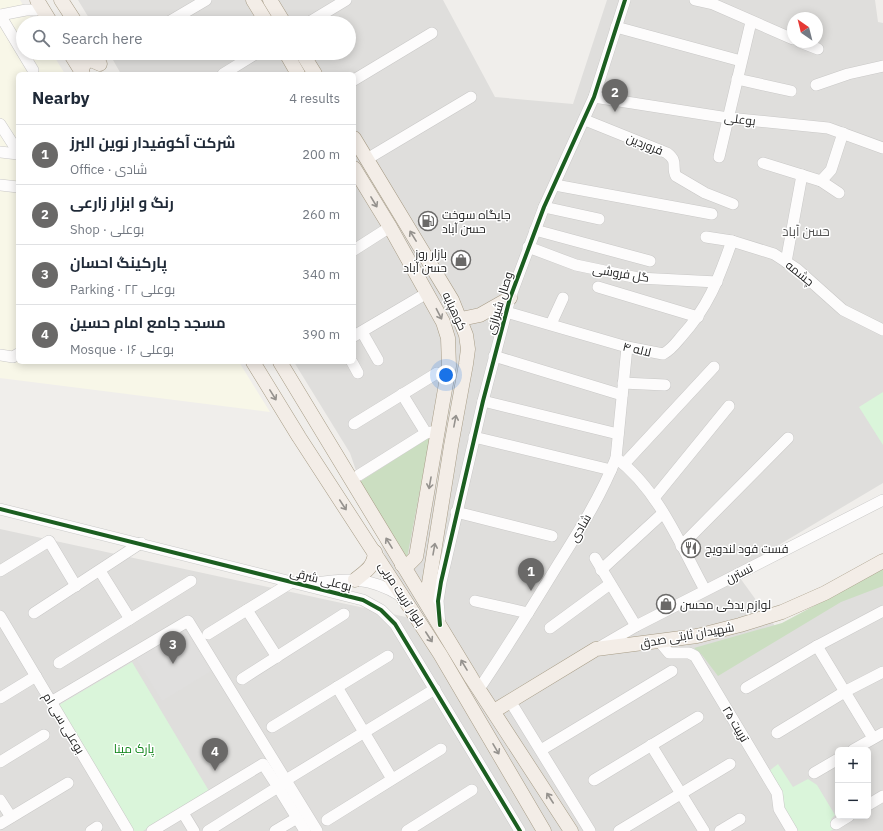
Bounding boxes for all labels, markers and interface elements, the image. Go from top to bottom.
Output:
north arrow [787,12,823,48]
search box [16,16,356,60]
icon: search [30,27,52,49]
text: Search here [62,29,142,48]
pin: 2 [602,79,628,112]
text: Nearby [32,87,90,109]
text: 4 results [289,90,340,107]
street label: بوعلی [723,110,757,128]
street label: فروردین [625,130,665,158]
text: شرکت آکوفیدار نوین البرز [70,133,235,152]
text: 1 [41,146,49,163]
text: 200 m [302,146,340,163]
text: Office · شادی [70,161,147,178]
text: رنگ و ابزار زارعی [70,193,174,212]
one-way arrow [371,196,379,208]
text: 2 [41,206,49,223]
text: 260 m [302,206,340,223]
place label: جایگاه سوخت حسن آباد [442,207,511,236]
fuel station icon: جایگاه سوخت حسن آباد [417,210,439,232]
text: Shop · بوعلی [70,221,144,238]
district label: حسن آباد [782,223,830,240]
one-way arrow [408,230,416,242]
place label: بازار روز حسن آباد [403,246,447,275]
shop icon: بازار روز حسن آباد [450,249,472,271]
text: پارکینگ احسان [70,253,167,272]
street label: چشمه [782,257,817,290]
street label: گل فروشی [592,261,650,285]
text: 3 [41,266,49,283]
text: 340 m [302,266,340,283]
street label: وصال شیرازی [482,270,516,336]
text: Parking · بوعلی ۲۲ [70,281,175,298]
street label: کوهپایه [439,289,471,333]
one-way arrow [436,308,443,320]
text: مسجد جامع امام حسین [70,313,226,332]
text: 4 [41,326,49,343]
text: 390 m [302,326,340,343]
street label: لاله ۴ [621,338,653,360]
text: Mosque · بوعلی ۱۶ [70,341,174,358]
your location [436,365,456,385]
one-way arrow [269,389,277,400]
one-way arrow [452,415,460,428]
one-way arrow [425,476,433,489]
one-way arrow [339,499,348,510]
street label: شادی [566,511,594,545]
one-way arrow [384,537,392,549]
restaurant icon: فست فود لندویچ [680,537,702,559]
place label: فست فود لندویچ [705,541,789,557]
one-way arrow [430,543,438,556]
pin: 1 [518,558,544,591]
street label: بلوار تربیت مربی [375,559,429,629]
street label: نسترن [723,560,755,586]
street label: بوعلی شرقی [289,564,353,594]
shop icon: لوازم یدکی محسن [655,593,677,615]
place label: لوازم یدکی محسن [680,597,771,613]
street label: شهیدان ثابتی صدق [639,619,735,651]
pin: 3 [160,631,186,664]
one-way arrow [426,631,434,643]
one-way arrow [460,660,468,671]
street label: بوعلی سی ام [39,690,88,757]
street label: تربیت ۲۵ [720,703,753,745]
pin: 4 [202,738,228,771]
park label: پارک مینا [114,741,155,758]
one-way arrow [493,742,501,754]
map controls [835,747,871,819]
button: + [835,747,871,783]
button: − [835,783,871,819]
one-way arrow [546,793,554,804]

